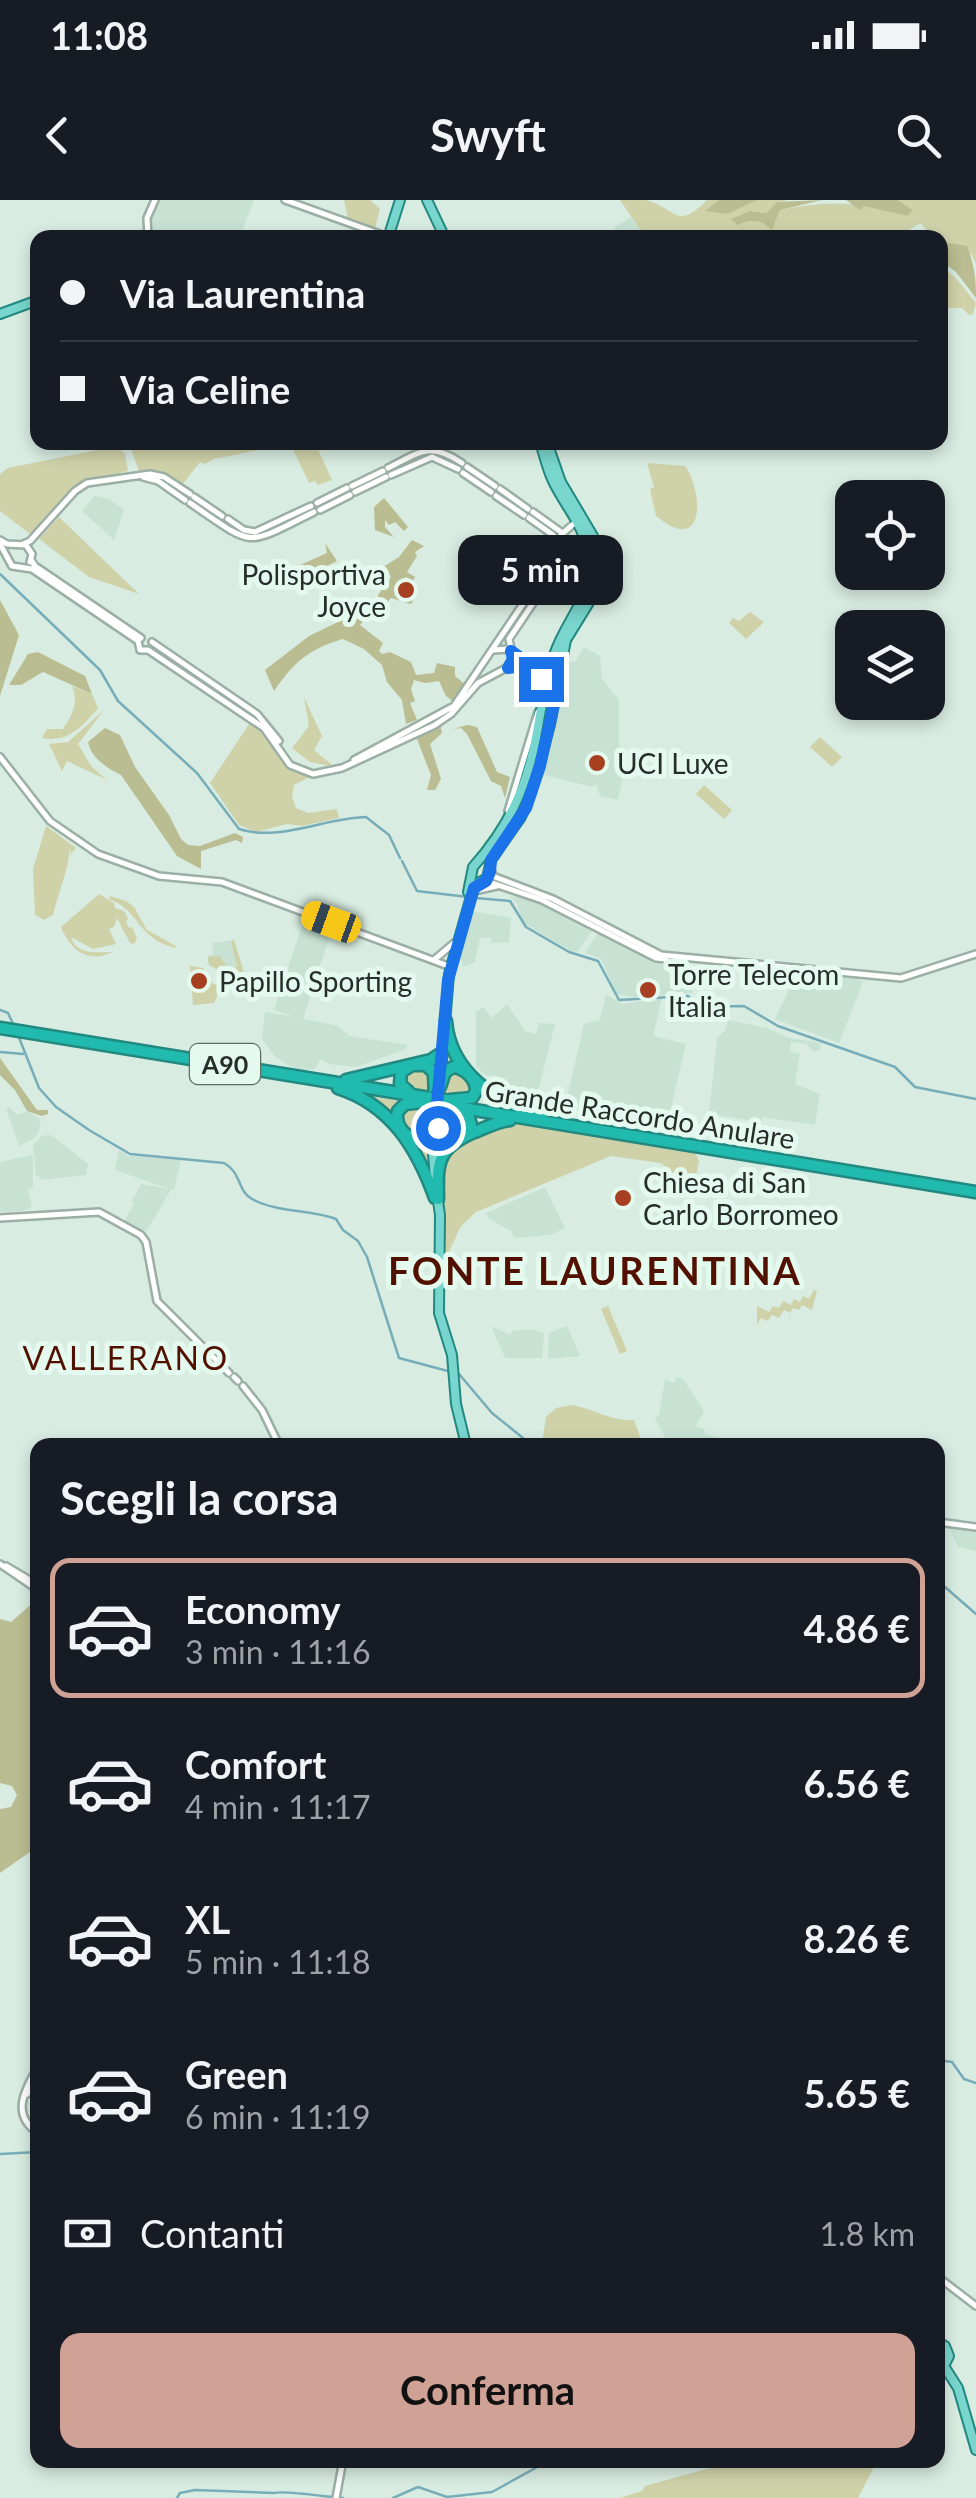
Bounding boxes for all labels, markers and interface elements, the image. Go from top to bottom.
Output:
text: 11:08 [50,12,148,58]
icon: back [30,108,85,163]
text: Swyft [430,108,546,162]
icon: search [891,108,946,163]
text: Via Laurentina [120,270,365,316]
text: Via Celine [120,366,290,412]
map controls [835,480,945,720]
button: locate [835,480,945,590]
callout: 5 min [458,534,624,604]
text: 5 min [501,550,580,589]
place label: Polisportiva Joyce [242,557,386,623]
marker: Polisportiva Joyce [395,579,417,601]
button: layers [835,610,945,720]
route end [519,657,564,702]
place label: UCI Luxe [617,746,729,780]
marker: UCI Luxe [586,752,608,774]
car [298,898,364,946]
place label: Torre Telecom Italia [668,957,839,1023]
place label: Papillo Sporting [219,964,412,998]
marker: Papillo Sporting [188,970,210,992]
marker: Torre Telecom Italia [637,979,659,1001]
road number: A90 [190,1044,260,1084]
street label: Grande Raccordo Anulare [483,1073,797,1155]
route start [416,1106,461,1151]
place label: Chiesa di San Carlo Borromeo [643,1165,839,1231]
marker: Chiesa di San Carlo Borromeo [612,1187,634,1209]
district label: FONTE LAURENTINA [388,1247,802,1293]
district label: VALLERANO [22,1338,230,1377]
text: Scegli la corsa [60,1471,339,1525]
icon: car [65,1583,155,1673]
text: Economy [185,1586,340,1632]
text: 4.86 € [804,1605,910,1651]
text: 3 min · 11:16 [185,1632,371,1671]
icon: car [65,1738,155,1828]
text: Comfort [185,1741,326,1787]
text: 6.56 € [804,1760,910,1806]
text: 4 min · 11:17 [185,1787,371,1826]
icon: car [65,1893,155,1983]
text: XL [185,1896,230,1942]
text: 8.26 € [804,1915,910,1961]
text: 5 min · 11:18 [185,1942,371,1981]
icon: car [65,2048,155,2138]
text: Green [185,2051,288,2097]
text: 5.65 € [804,2070,910,2116]
text: 6 min · 11:19 [185,2097,371,2136]
icon: cash [60,2206,115,2261]
text: Contanti [140,2210,284,2256]
text: 1.8 km [820,2214,915,2253]
button: Conferma [60,2333,915,2448]

